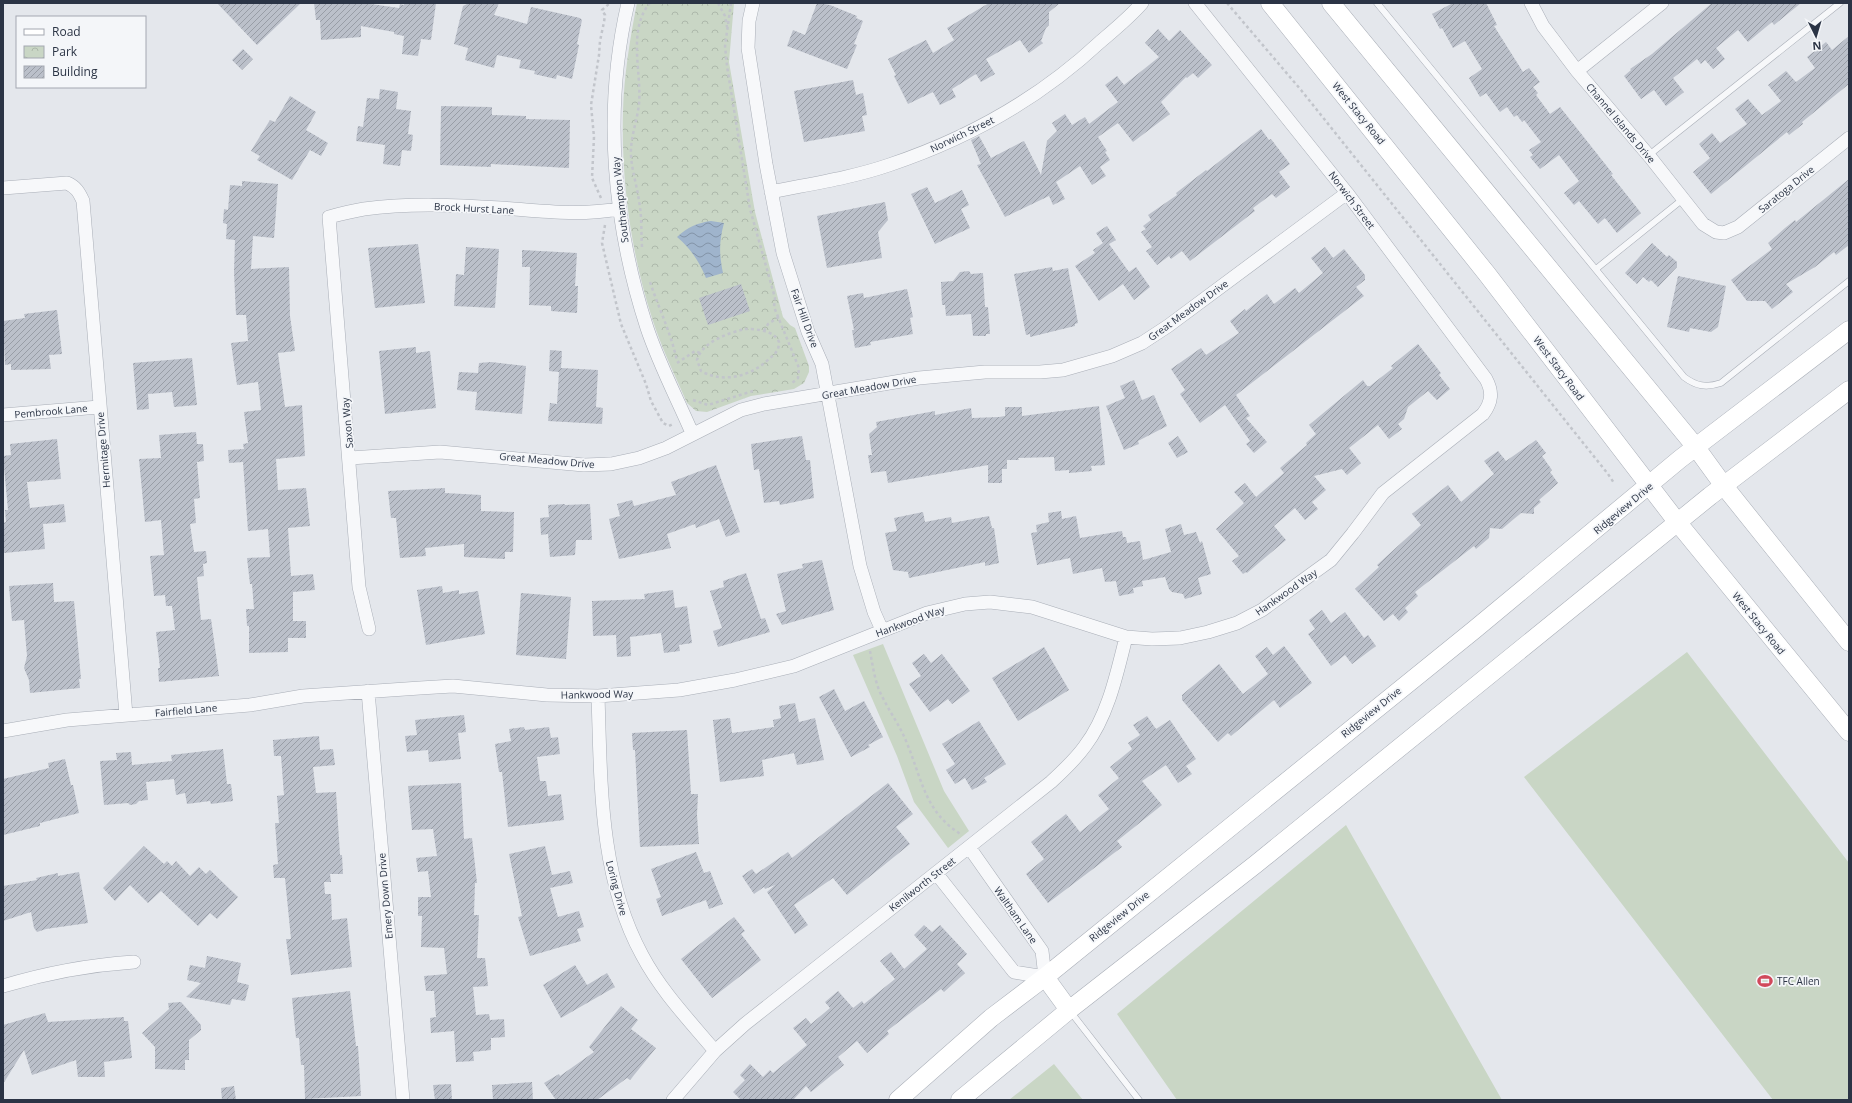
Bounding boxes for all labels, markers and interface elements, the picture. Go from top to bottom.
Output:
legend [16,16,146,88]
north arrow [1796,16,1836,56]
text: Road [52,23,81,40]
text: N [1812,39,1822,54]
text: Park [52,43,78,60]
text: Building [52,63,98,80]
street label: West Stacy Road [1329,79,1389,147]
street label: Channel Islands Drive [1583,80,1659,166]
street label: Norwich Street [928,112,997,155]
street label: Southampton Way [608,155,631,244]
street label: Saratoga Drive [1755,162,1817,216]
street label: Norwich Street [1326,168,1379,232]
street label: Brock Hurst Lane [434,199,515,217]
street label: Great Meadow Drive [1145,276,1231,344]
street label: Fair Hill Drive [788,286,822,350]
street label: West Stacy Road [1530,333,1588,403]
street label: Great Meadow Drive [821,372,918,402]
street label: Saxon Way [338,396,356,449]
street label: Pembrook Lane [14,401,89,421]
street label: Hermitage Drive [93,411,113,489]
street label: Great Meadow Drive [499,449,596,471]
street label: Ridgeview Drive [1590,479,1656,537]
street label: Hankwood Way [1252,565,1321,619]
street label: West Stacy Road [1729,589,1789,657]
street label: Hankwood Way [873,602,947,640]
street label: Ridgeview Drive [1338,683,1404,741]
street label: Hankwood Way [561,686,634,702]
street label: Fairfield Lane [154,700,218,720]
street label: Emery Down Drive [374,852,396,940]
street label: Kenilworth Street [886,853,959,914]
street label: Loring Drive [603,859,631,917]
street label: Waltham Lane [991,884,1041,947]
street label: Ridgeview Drive [1086,887,1152,945]
sports icon: TFC Allen [1756,972,1774,990]
place label: TFC Allen [1777,974,1820,988]

